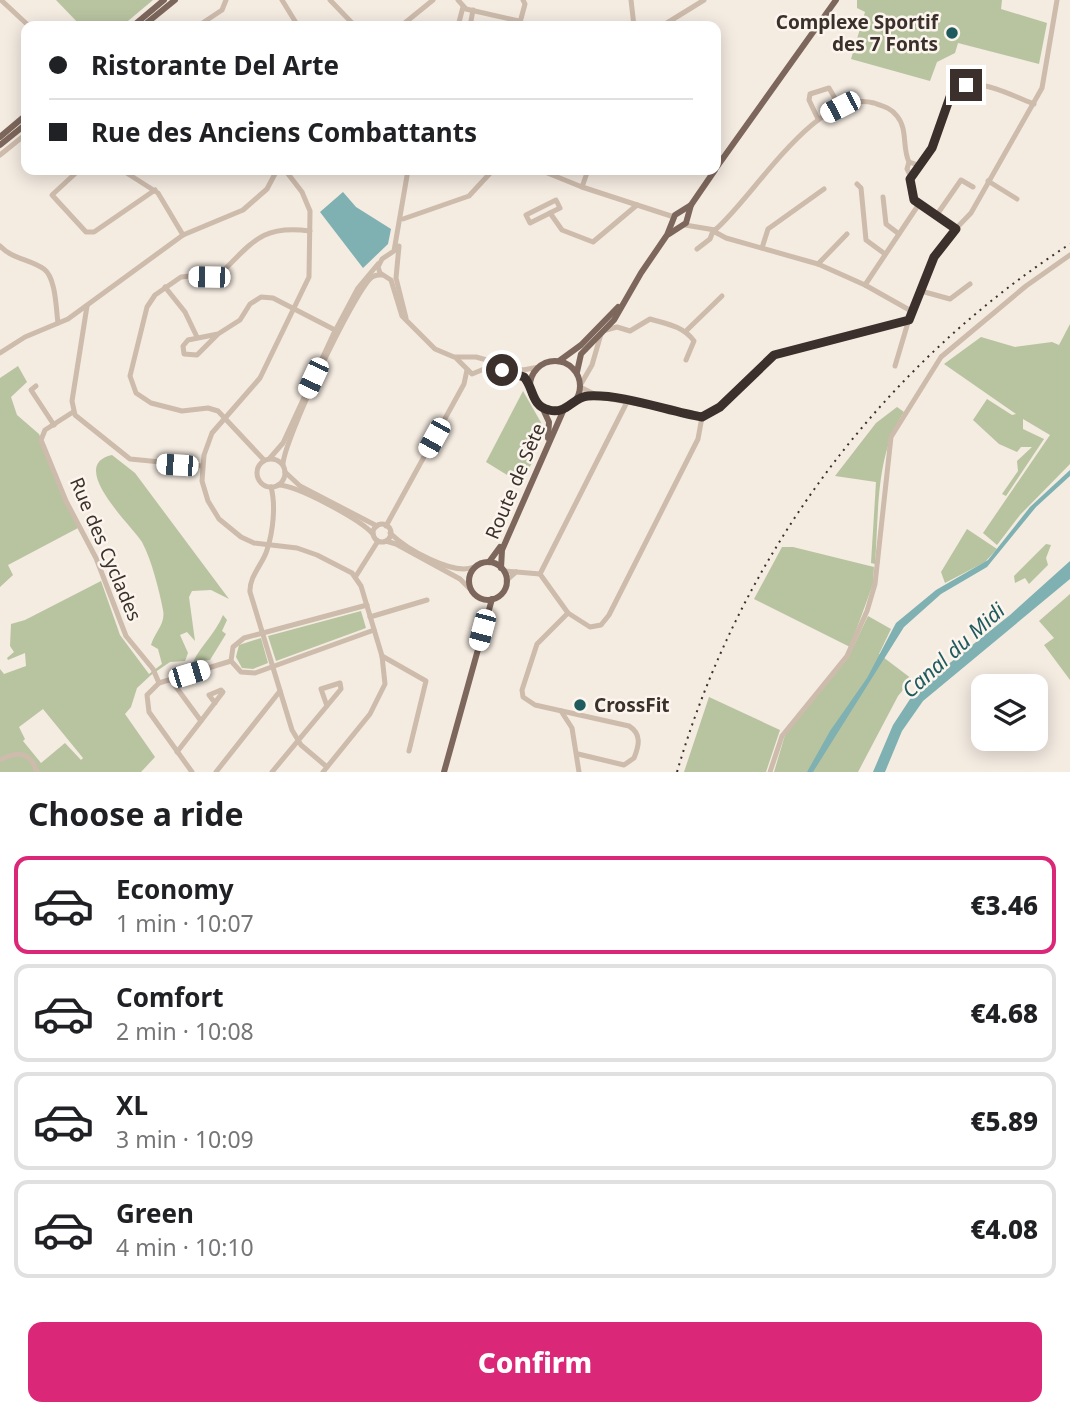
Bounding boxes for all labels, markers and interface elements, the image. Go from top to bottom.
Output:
place label: Complexe Sportif des 7 Fonts [776,9,940,57]
marker: Complexe Sportif des 7 Fonts [944,25,960,41]
text: Ristorante Del Arte [91,47,339,83]
route end [950,69,982,101]
car [817,88,864,126]
text: Rue des Anciens Combattants [91,114,477,150]
car [188,266,231,288]
route start [486,354,518,386]
car [295,355,332,401]
car [415,415,454,461]
street label: Route de Sète [479,419,551,543]
car [156,453,199,477]
street label: Rue des Cyclades [64,473,148,625]
water label: Canal du Midi [895,596,1011,704]
car [467,607,498,653]
car [166,658,213,690]
map controls [971,674,1048,751]
button: layers [971,674,1048,751]
place label: CrossFit [594,692,670,718]
marker: CrossFit [572,697,588,713]
text: Choose a ride [28,792,244,835]
text: Economy [116,871,234,907]
icon: car [32,874,95,937]
text: €3.46 [970,887,1038,923]
text: 1 min · 10:07 [116,907,254,939]
text: Comfort [116,979,224,1015]
icon: car [32,982,95,1045]
text: €4.68 [970,995,1038,1031]
text: 2 min · 10:08 [116,1015,254,1047]
text: XL [116,1087,148,1123]
icon: car [32,1090,95,1153]
text: €5.89 [970,1103,1038,1139]
text: 3 min · 10:09 [116,1123,254,1155]
text: Green [116,1195,194,1231]
icon: car [32,1198,95,1261]
text: €4.08 [970,1211,1038,1247]
text: 4 min · 10:10 [116,1231,254,1263]
button: Confirm [28,1322,1042,1402]

